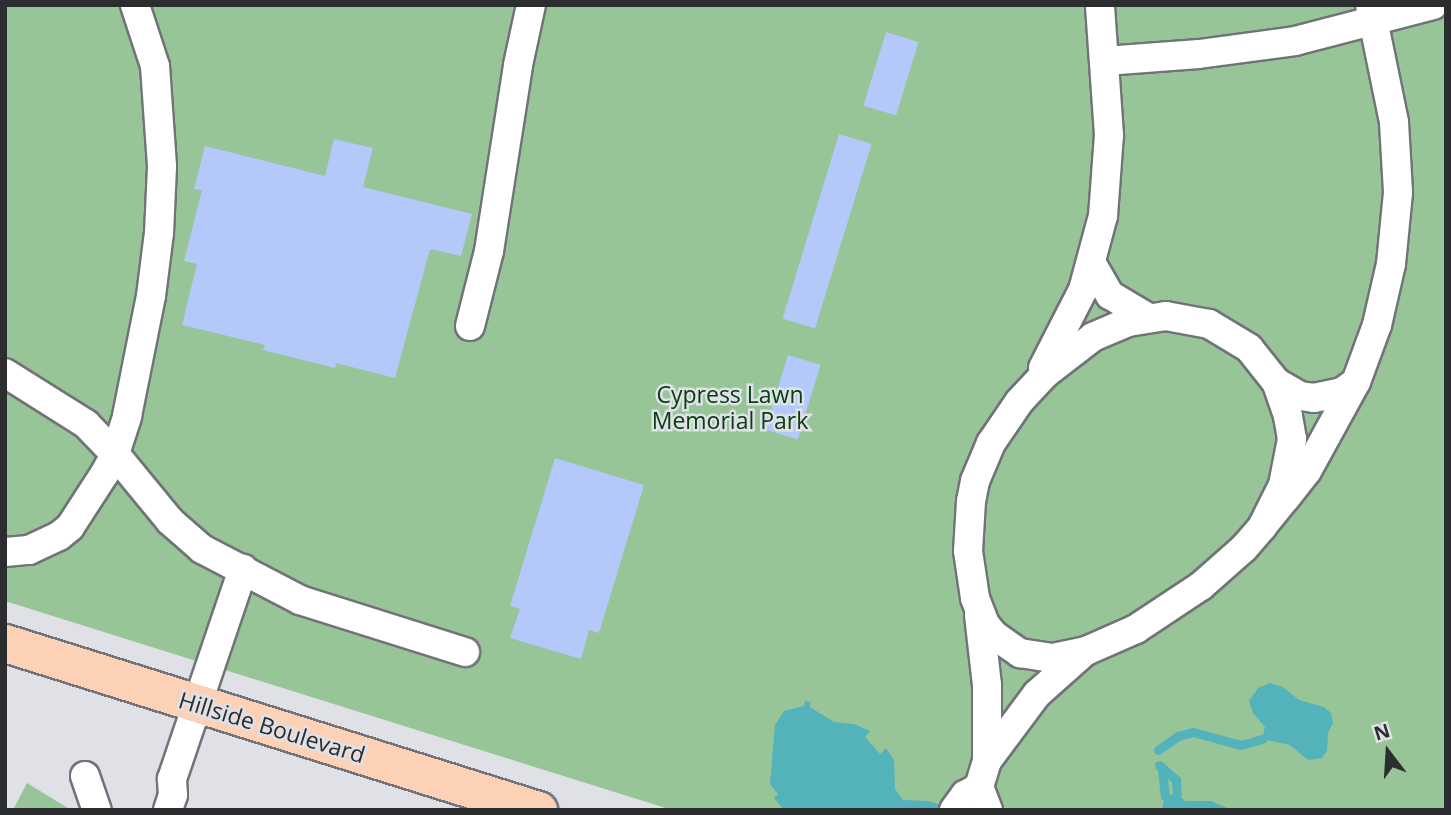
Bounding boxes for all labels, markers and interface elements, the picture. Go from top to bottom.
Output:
park label: Cypress Lawn Memorial Park [652,380,808,434]
street label: Hillside Boulevard [176,686,368,768]
north arrow [1353,717,1423,787]
text: N [1371,717,1393,747]

